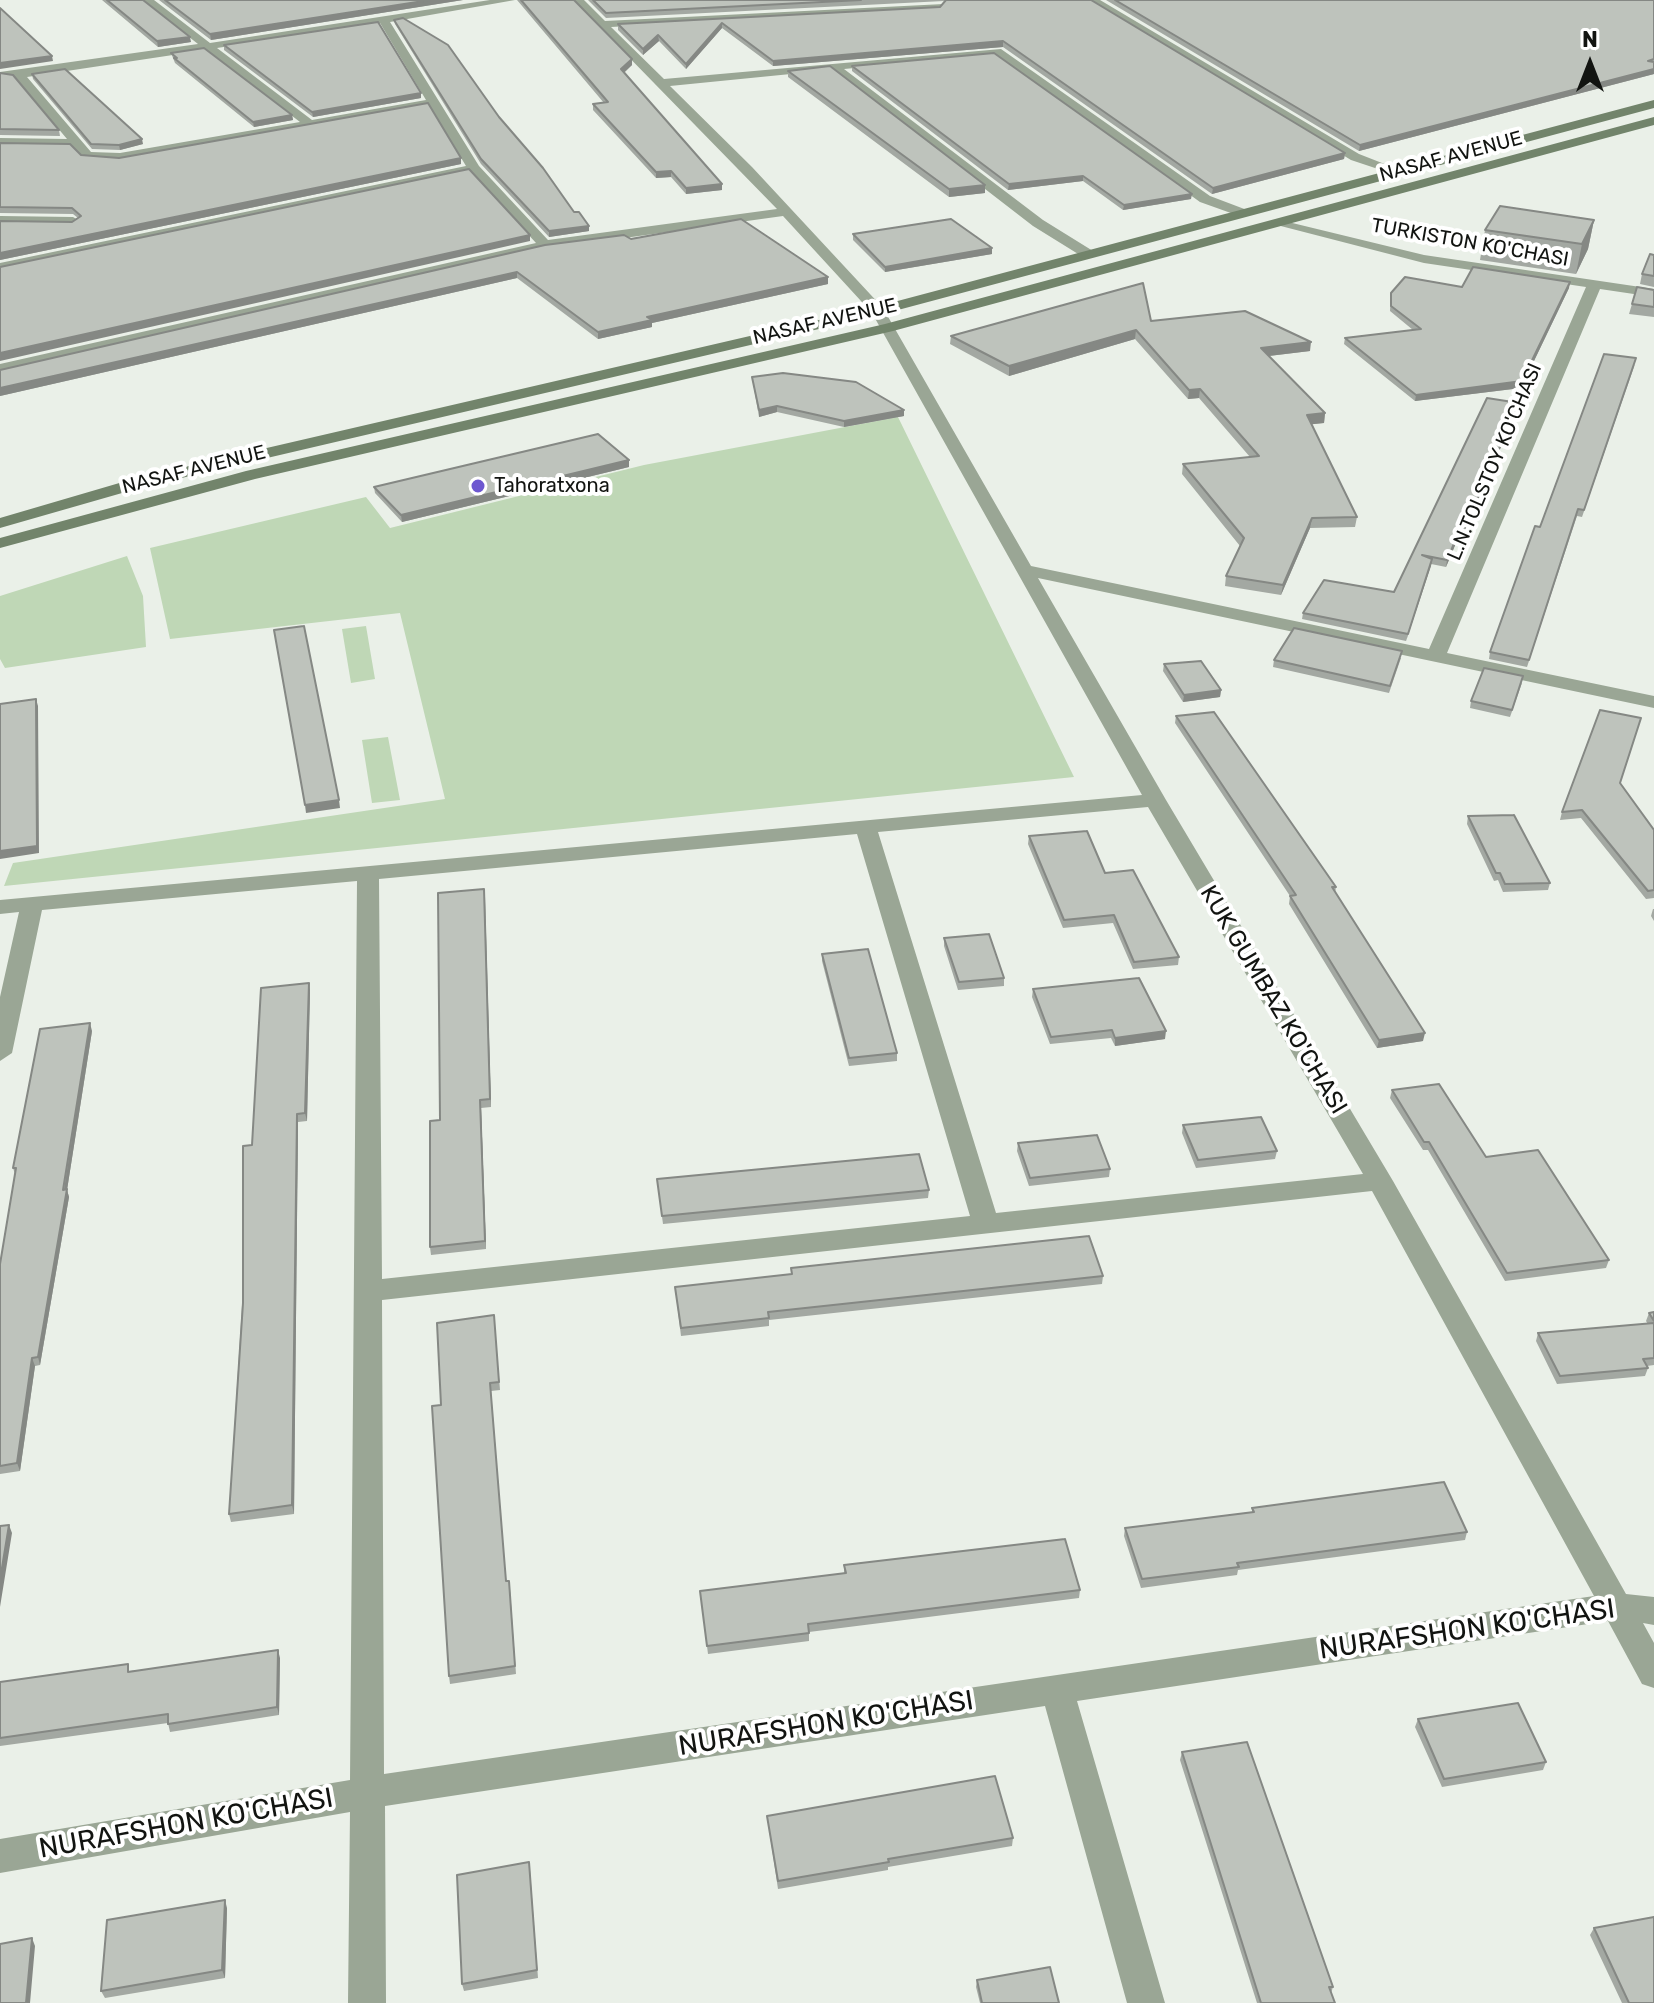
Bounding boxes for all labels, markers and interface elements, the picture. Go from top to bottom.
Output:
north arrow [1550,24,1630,104]
text: N [1582,26,1598,53]
street label: NASAF AVENUE [1377,126,1525,188]
street label: TURKISTON KO'CHASI [1369,214,1571,272]
street label: NASAF AVENUE [751,294,899,350]
street label: L.N.TOLSTOY KO'CHASI [1443,360,1547,564]
street label: NASAF AVENUE [120,441,268,499]
place label: Tahoratxona [494,474,610,498]
marker: Tahoratxona [469,477,487,495]
street label: KUK GUMBAZ KO'CHASI [1193,881,1353,1119]
street label: NURAFSHON KO'CHASI [1317,1593,1617,1667]
street label: NURAFSHON KO'CHASI [676,1684,976,1764]
street label: NURAFSHON KO'CHASI [36,1782,336,1866]

